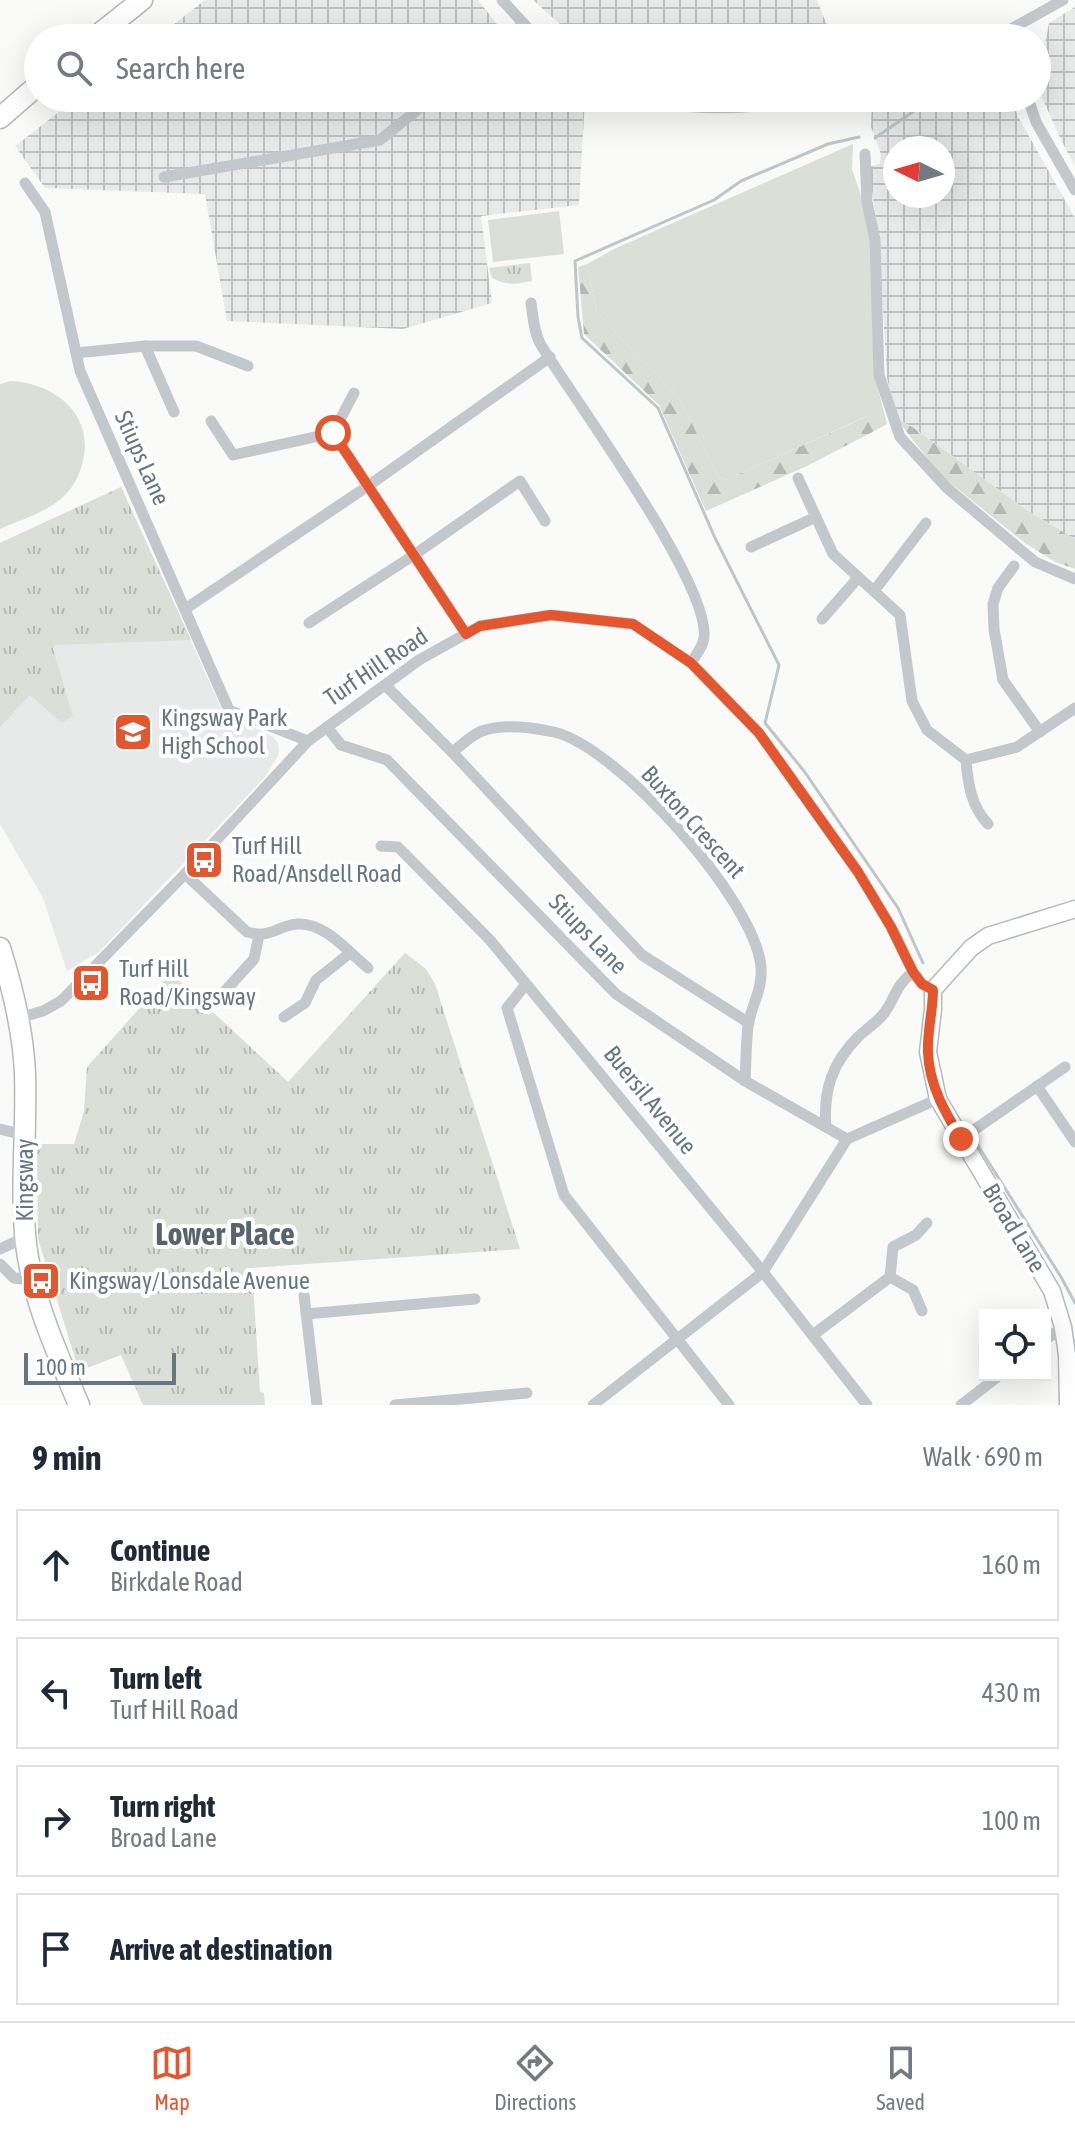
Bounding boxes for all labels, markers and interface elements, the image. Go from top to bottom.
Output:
search box [24,24,1051,112]
icon: search [52,46,96,90]
text: Search here [116,51,245,85]
north arrow [883,136,955,208]
street label: Stiups Lane [110,407,175,509]
route start [315,415,351,451]
street label: Turf Hill Road [319,622,433,711]
place label: Kingsway Park High School [161,704,288,759]
school or university icon: Kingsway Park High School [112,711,154,753]
street label: Buxton Crescent [636,760,751,883]
place label: Turf Hill Road/Ansdell Road [232,832,402,887]
bus stop icon: Turf Hill Road/Ansdell Road [183,839,225,881]
street label: Stiups Lane [544,888,633,979]
place label: Turf Hill Road/Kingsway [119,955,256,1010]
bus stop icon: Turf Hill Road/Kingsway [70,962,112,1004]
street label: Buersil Avenue [599,1040,702,1159]
route end [943,1121,979,1157]
street label: Kingsway [11,1138,38,1221]
street label: Broad Lane [977,1179,1051,1277]
district label: Lower Place [155,1215,295,1252]
bus stop icon: Kingsway/Lonsdale Avenue [20,1260,62,1302]
place label: Kingsway/Lonsdale Avenue [69,1267,310,1294]
map controls [979,1309,1051,1381]
button: locate [979,1309,1051,1381]
scale bar [24,1349,176,1385]
text: 100 m [36,1354,86,1380]
text: 9 min [32,1438,101,1477]
text: Walk · 690 m [923,1442,1043,1472]
text: Continue [110,1533,210,1567]
icon: ahead [34,1543,78,1587]
text: 160 m [982,1550,1041,1580]
text: Birkdale Road [110,1567,243,1597]
text: Turn left [110,1661,202,1695]
icon: left [34,1671,78,1715]
text: 430 m [982,1678,1041,1708]
text: Turf Hill Road [110,1695,239,1725]
text: Turn right [110,1789,216,1823]
icon: right [34,1799,78,1843]
text: 100 m [982,1806,1041,1836]
text: Broad Lane [110,1823,217,1853]
icon: arrive [34,1927,78,1971]
text: Arrive at destination [110,1932,332,1966]
tab: Map [150,2041,194,2115]
tab: Directions [494,2041,576,2115]
tab: Saved [876,2041,925,2115]

